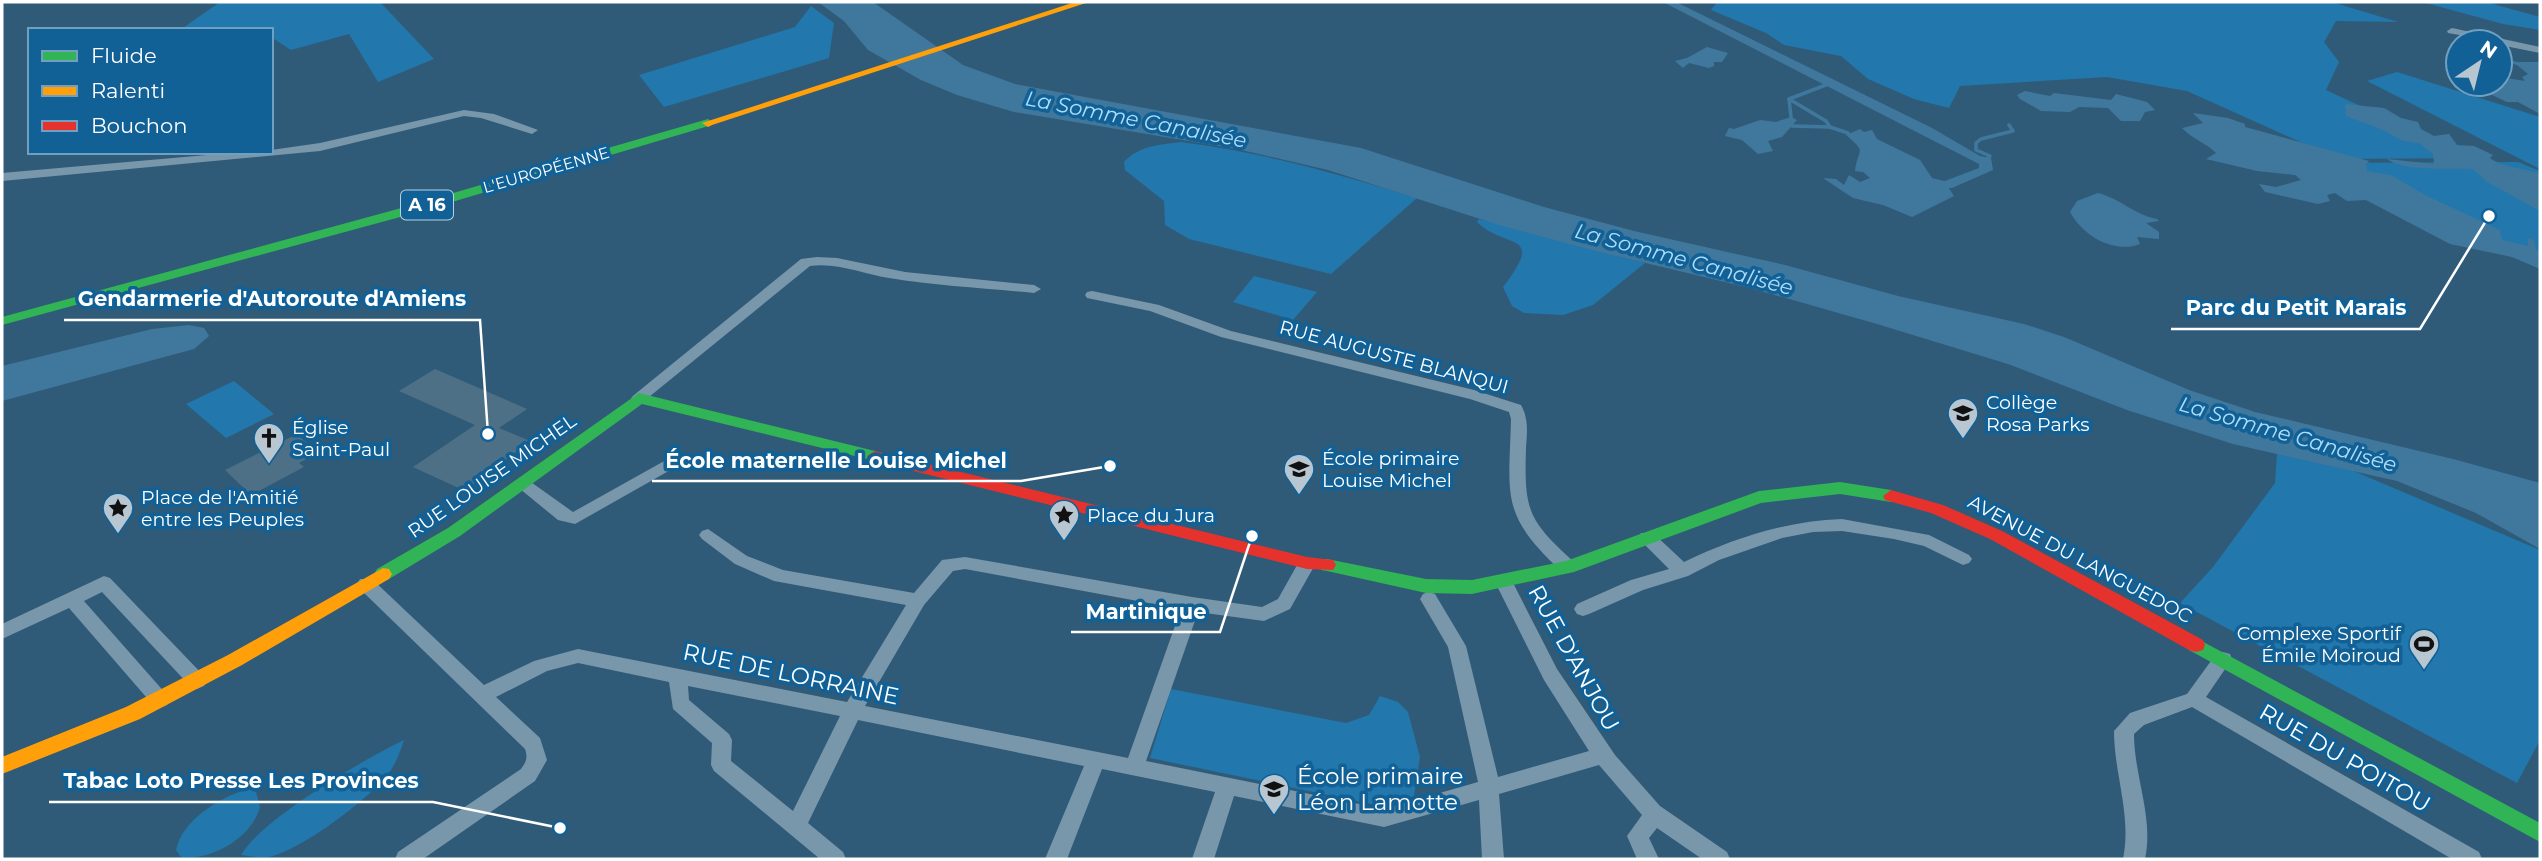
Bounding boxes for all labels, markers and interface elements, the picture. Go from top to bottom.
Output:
legend [28,28,273,154]
north arrow [2444,28,2514,98]
text: N [2476,36,2501,63]
text: Fluide [91,43,157,68]
text: Ralenti [91,78,165,103]
water label: La Somme Canalisée [1023,85,1249,153]
text: Bouchon [91,113,187,138]
street label: L'EUROPÉENNE [481,143,611,197]
road number: A 16 [401,190,453,220]
water label: La Somme Canalisée [1572,218,1796,300]
callout: Gendarmerie d'Autoroute d'Amiens [64,278,480,320]
text: Gendarmerie d'Autoroute d'Amiens [78,286,466,311]
callout: Parc du Petit Marais [2171,287,2420,329]
text: Parc du Petit Marais [2186,295,2406,320]
street label: RUE AUGUSTE BLANQUI [1277,315,1511,399]
place label: Collège Rosa Parks [1986,391,2089,436]
water label: La Somme Canalisée [2176,391,2400,477]
school or university icon: Collège Rosa Parks [1946,396,1980,440]
street label: RUE LOUISE MICHEL [403,409,581,543]
place label: Église Saint-Paul [292,416,390,461]
church icon: Église Saint-Paul [252,421,286,465]
callout: École maternelle Louise Michel [652,439,1021,481]
place label: École primaire Louise Michel [1322,447,1459,492]
text: École maternelle Louise Michel [665,448,1007,473]
school or university icon: École primaire Louise Michel [1282,452,1316,496]
place label: Place de l'Amitié entre les Peuples [141,486,304,531]
street label: AVENUE DU LANGUEDOC [1964,490,2196,628]
place icon: Place de l'Amitié entre les Peuples [101,491,135,535]
place icon: Place du Jura [1047,498,1081,542]
place label: Place du Jura [1087,504,1215,527]
street label: RUE D'ANJOU [1522,580,1626,736]
callout: Martinique [1071,590,1220,632]
text: Martinique [1086,599,1206,624]
place label: Complexe Sportif Émile Moiroud [2237,622,2403,667]
sports icon: Complexe Sportif Émile Moiroud [2407,627,2441,671]
street label: RUE DE LORRAINE [681,637,901,711]
street label: RUE DU POITOU [2255,698,2435,818]
callout: Tabac Loto Presse Les Provinces [49,760,433,802]
place label: École primaire Léon Lamotte [1297,762,1463,816]
text: Tabac Loto Presse Les Provinces [63,768,419,793]
school or university icon: École primaire Léon Lamotte [1257,772,1291,816]

